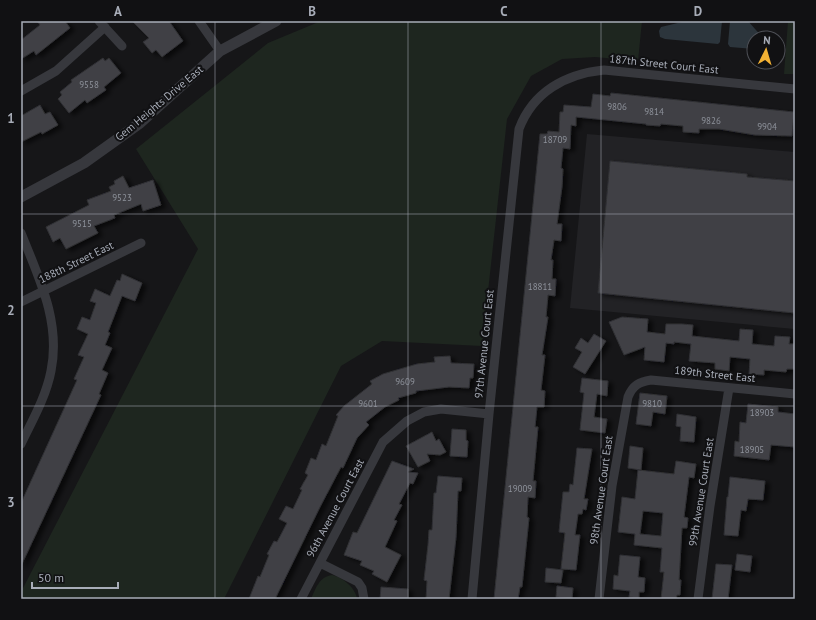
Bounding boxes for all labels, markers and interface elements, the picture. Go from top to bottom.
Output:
text: A [114,3,122,20]
text: B [308,3,316,20]
text: C [500,3,508,20]
text: D [694,3,702,20]
north arrow [746,30,786,70]
text: N [763,33,771,47]
street label: 187th Street Court East [609,51,719,77]
street label: Gem Heights Drive East [112,62,206,144]
house number: 9558 [79,79,99,90]
house number: 9806 [607,101,627,112]
house number: 9814 [644,106,664,117]
text: 1 [7,110,15,127]
house number: 9826 [701,115,721,126]
house number: 9904 [757,121,777,132]
house number: 18709 [543,134,567,145]
house number: 9523 [112,192,132,203]
house number: 9515 [72,218,92,229]
street label: 188th Street East [36,238,116,286]
house number: 18811 [528,281,552,292]
street label: 97th Avenue Court East [471,289,497,399]
text: 2 [7,302,15,319]
street label: 189th Street East [674,363,756,385]
house number: 9609 [395,376,415,387]
house number: 9601 [358,398,378,409]
house number: 9810 [642,398,662,409]
house number: 18903 [750,407,774,418]
street label: 98th Avenue Court East [586,434,616,545]
street label: 99th Avenue Court East [685,436,717,547]
house number: 18905 [740,444,764,455]
street label: 96th Avenue Court East [303,456,367,560]
house number: 19009 [508,483,532,494]
text: 3 [7,494,15,511]
scale bar [32,564,118,590]
text: 50 m [38,570,64,585]

